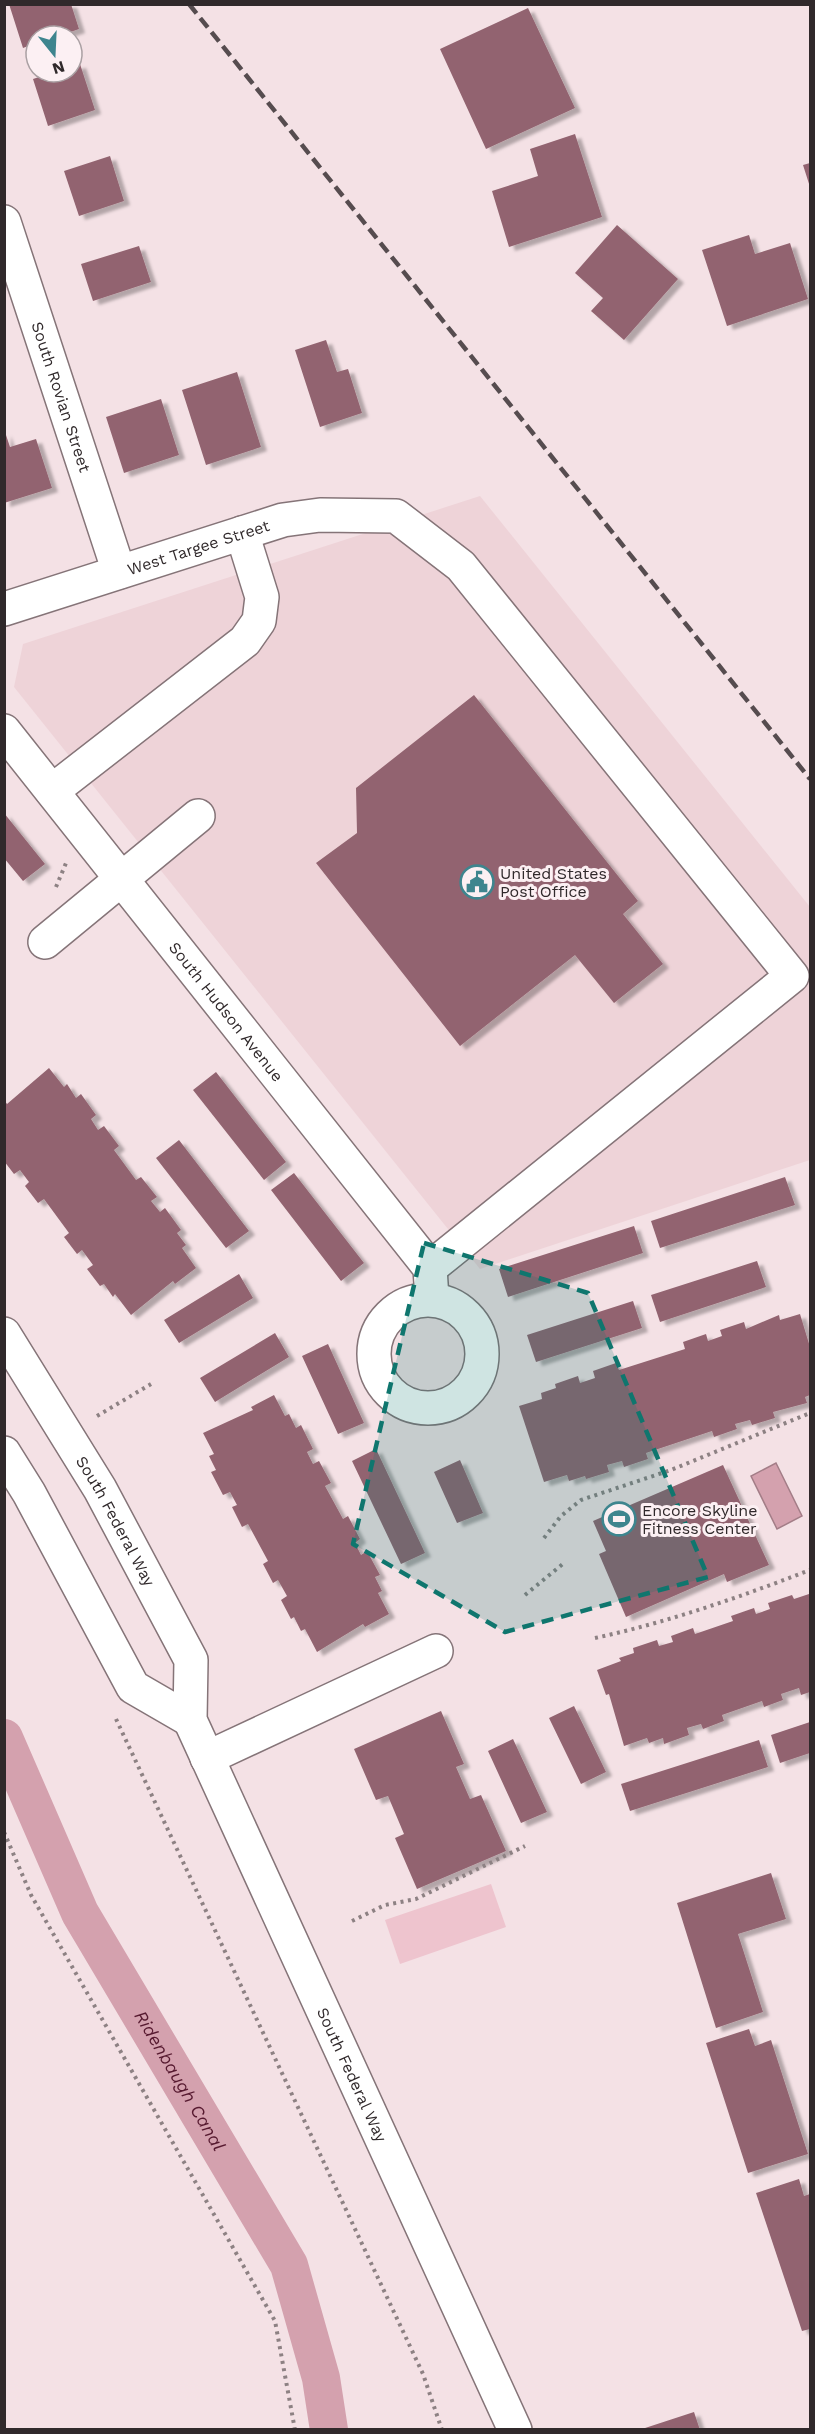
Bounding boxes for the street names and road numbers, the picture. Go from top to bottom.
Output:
street label: South Rovian Street [27,319,95,475]
street label: West Targee Street [125,516,272,579]
street label: South Hudson Avenue [165,938,287,1085]
street label: South Federal Way [72,1453,159,1590]
street label: South Federal Way [313,2005,391,2146]

